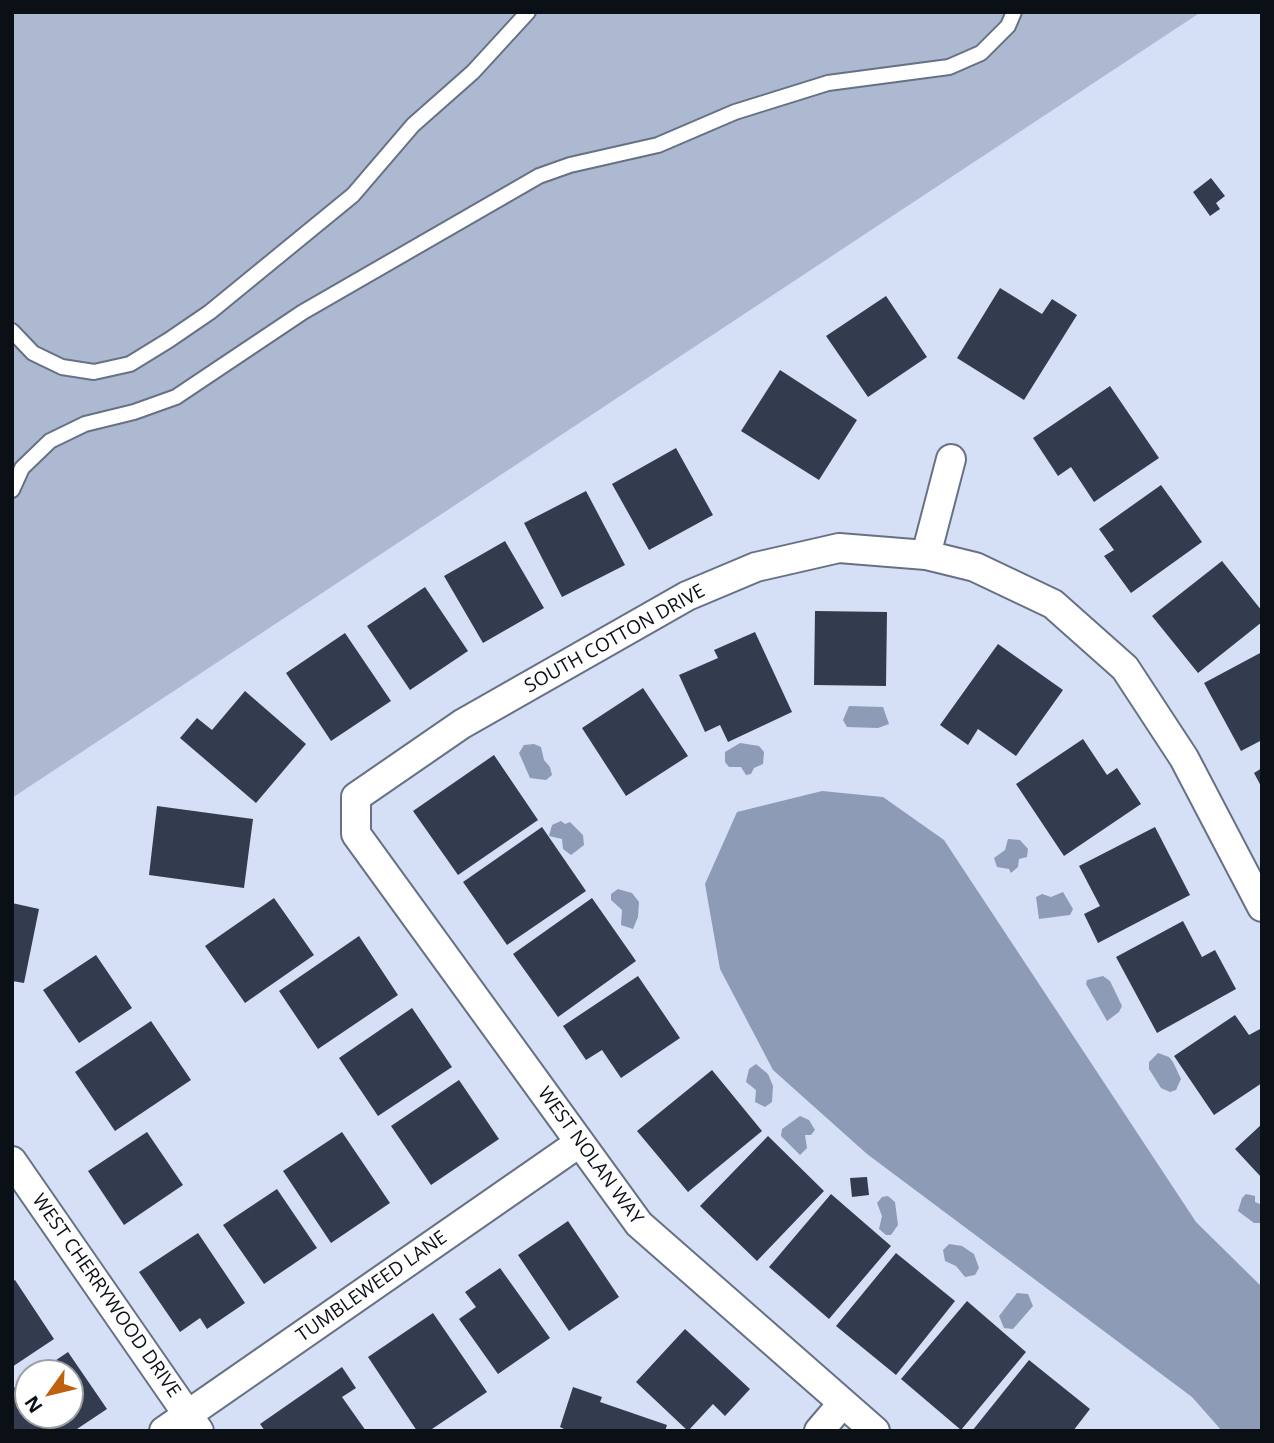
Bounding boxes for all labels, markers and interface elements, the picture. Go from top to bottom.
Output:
street label: SOUTH COTTON DRIVE [521,580,709,698]
street label: WEST NOLAN WAY [532,1083,648,1229]
street label: WEST CHERRYWOOD DRIVE [27,1190,185,1402]
street label: TUMBLEWEED LANE [292,1227,452,1347]
north arrow [14,1359,84,1429]
text: N [18,1391,48,1418]

